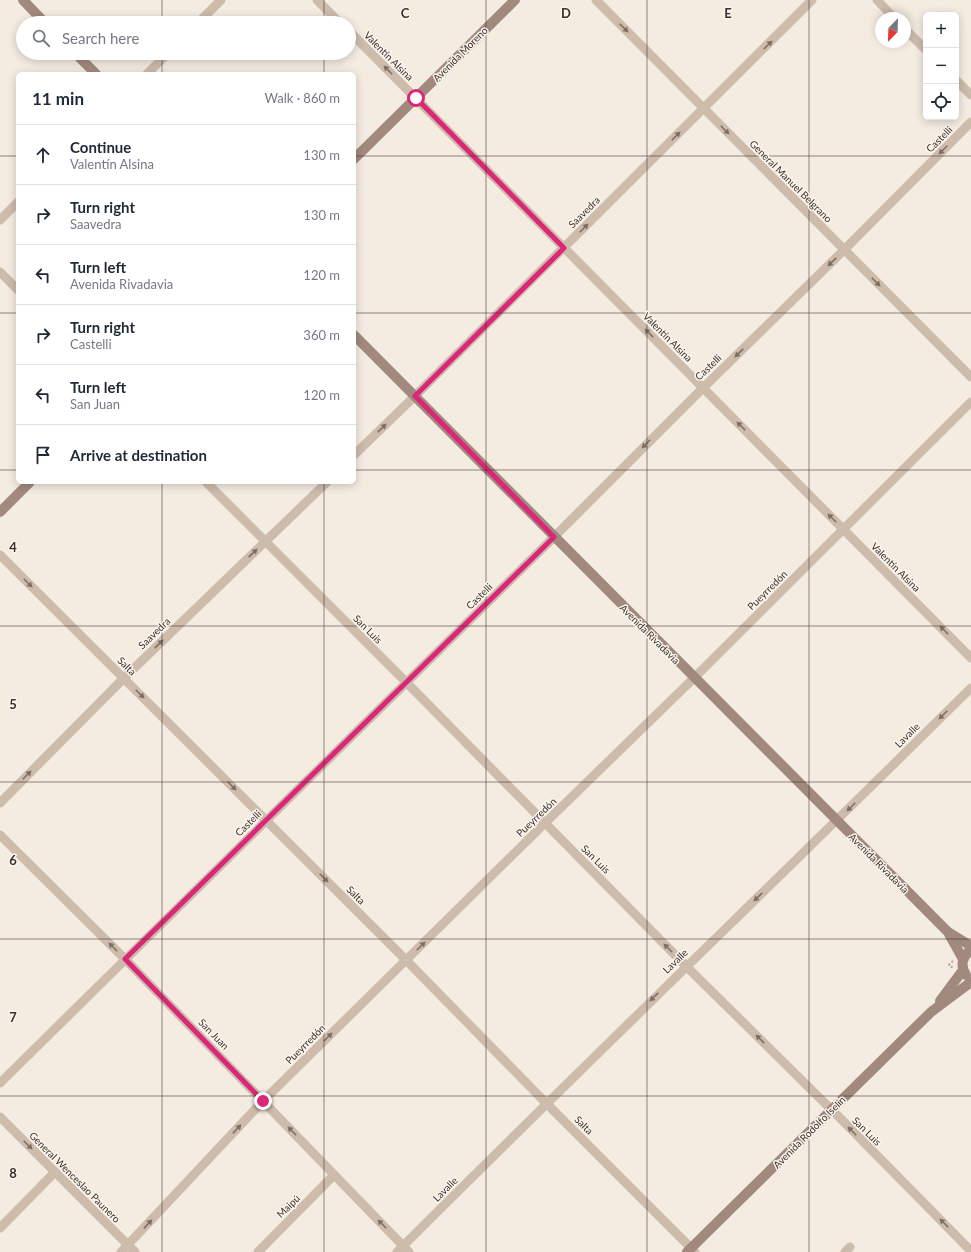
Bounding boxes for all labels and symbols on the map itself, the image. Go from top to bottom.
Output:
text: C [401,5,410,21]
text: D [561,5,571,21]
text: E [724,5,732,21]
north arrow [875,12,911,48]
one-way arrow [619,23,629,33]
street label: Avenida Moreno [430,24,490,84]
street label: Valentín Alsina [362,29,416,83]
one-way arrow [763,40,773,50]
one-way arrow [383,65,393,75]
route start [407,89,425,107]
street label: Castelli [923,123,955,155]
one-way arrow [720,125,730,135]
one-way arrow [671,131,680,141]
street label: General Manuel Belgrano [747,137,835,225]
one-way arrow [939,145,948,155]
street label: Saavedra [566,194,602,230]
one-way arrow [579,223,588,233]
one-way arrow [827,257,837,267]
one-way arrow [871,277,881,287]
street label: Valentín Alsina [641,310,695,364]
one-way arrow [644,328,654,338]
one-way arrow [734,348,744,358]
street label: Castelli [692,352,724,382]
one-way arrow [736,421,746,431]
one-way arrow [377,424,387,433]
one-way arrow [642,439,651,449]
one-way arrow [827,513,837,523]
text: 4 [9,539,17,555]
street label: Valentín Alsina [869,540,923,594]
one-way arrow [247,549,258,558]
street label: Pueyrredón [745,568,789,612]
one-way arrow [23,578,33,588]
street label: Castelli [463,580,495,612]
street label: Avenida Rivadavia [618,602,682,666]
street label: San Luis [351,612,385,646]
street label: Saavedra [136,615,172,651]
one-way arrow [939,625,948,635]
one-way arrow [154,639,164,649]
street label: Salta [115,654,139,678]
one-way arrow [135,689,145,699]
text: 5 [9,696,17,712]
one-way arrow [938,710,948,720]
street label: Lavalle [892,720,922,750]
one-way arrow [22,770,32,780]
one-way arrow [227,781,237,791]
street label: Pueyrredón [513,795,559,839]
one-way arrow [846,802,856,812]
street label: Castelli [232,807,264,839]
street label: Avenida Rivadavia [847,831,911,895]
street label: San Luis [579,842,613,876]
text: 6 [9,852,17,868]
one-way arrow [319,873,329,883]
street label: Salta [344,883,368,907]
one-way arrow [753,892,763,902]
one-way arrow [416,941,426,951]
one-way arrow [108,942,118,952]
one-way arrow [663,943,672,953]
street label: Lavalle [660,946,690,976]
one-way arrow [649,992,659,1002]
text: 7 [9,1009,17,1025]
street label: San Juan [196,1016,232,1052]
street label: Pueyrredón [283,1022,327,1066]
one-way arrow [323,1032,333,1042]
one-way arrow [755,1034,765,1044]
route end [254,1092,272,1110]
street label: Avenida Rodolfo Iselín [770,1093,848,1171]
street label: Salta [572,1113,596,1137]
street label: San Luis [850,1114,884,1148]
one-way arrow [232,1124,241,1134]
one-way arrow [287,1126,296,1136]
one-way arrow [847,1126,857,1136]
street label: General Wenceslao Paunero [27,1129,123,1225]
one-way arrow [23,1140,33,1150]
text: 8 [9,1165,17,1181]
street label: Lavalle [430,1174,460,1204]
street label: Maipú [274,1192,302,1220]
one-way arrow [939,1218,949,1228]
one-way arrow [143,1219,152,1229]
one-way arrow [377,1219,387,1229]

